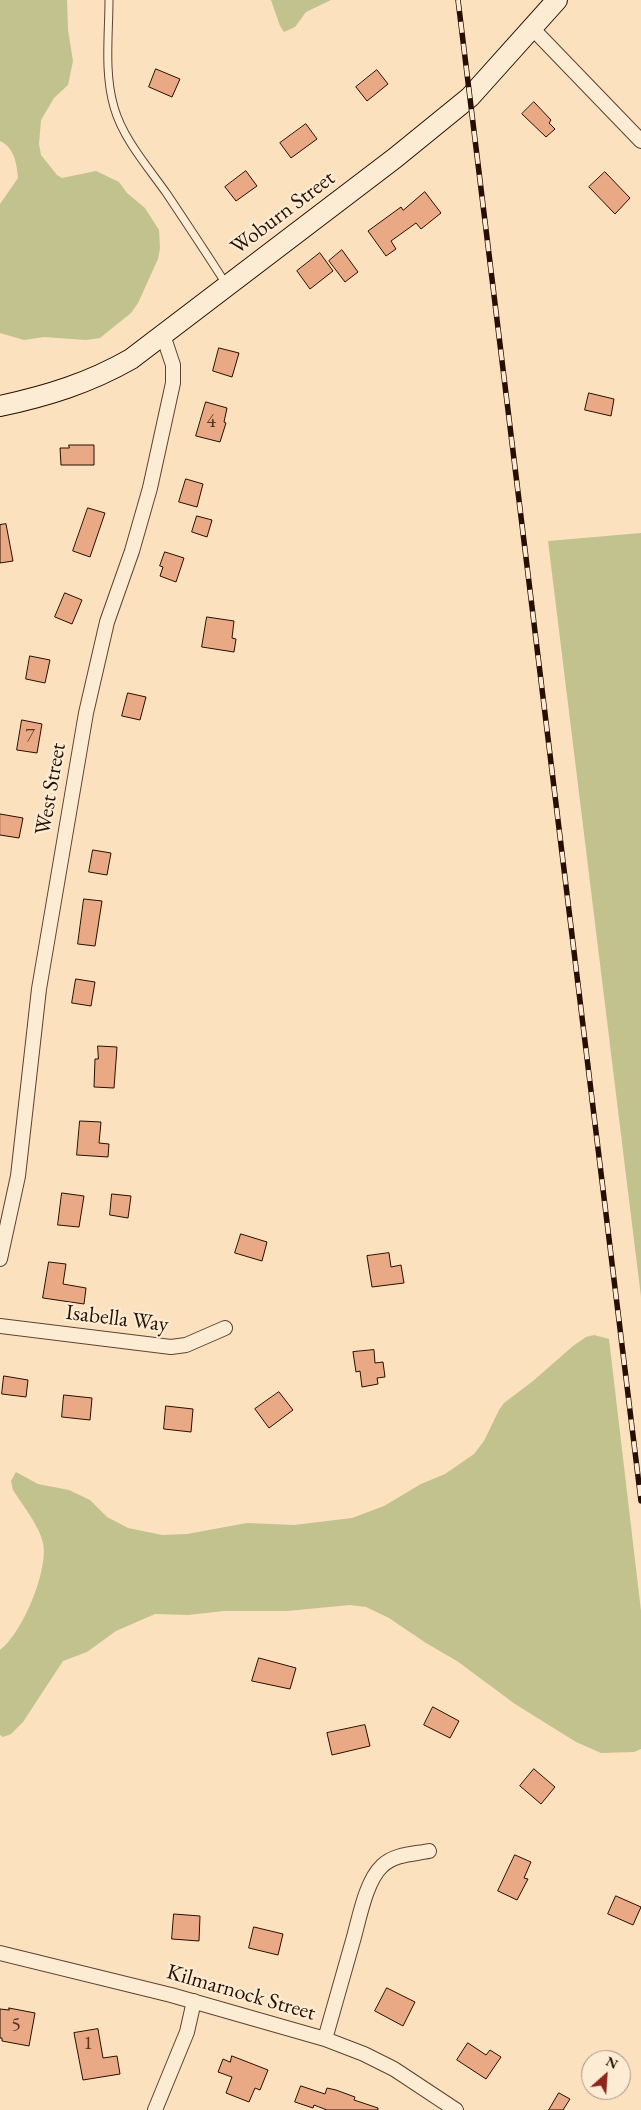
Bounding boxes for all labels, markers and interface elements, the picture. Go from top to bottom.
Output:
street label: Woburn Street [226,165,340,261]
house number: 4 [206,410,216,434]
house number: 7 [25,725,35,749]
street label: West Street [30,741,72,837]
street label: Isabella Way [64,1300,170,1338]
street label: Kilmarnock Street [164,1959,318,2027]
house number: 5 [11,2014,21,2038]
house number: 1 [83,2032,93,2056]
north arrow [581,2050,631,2100]
text: N [603,2052,621,2073]

